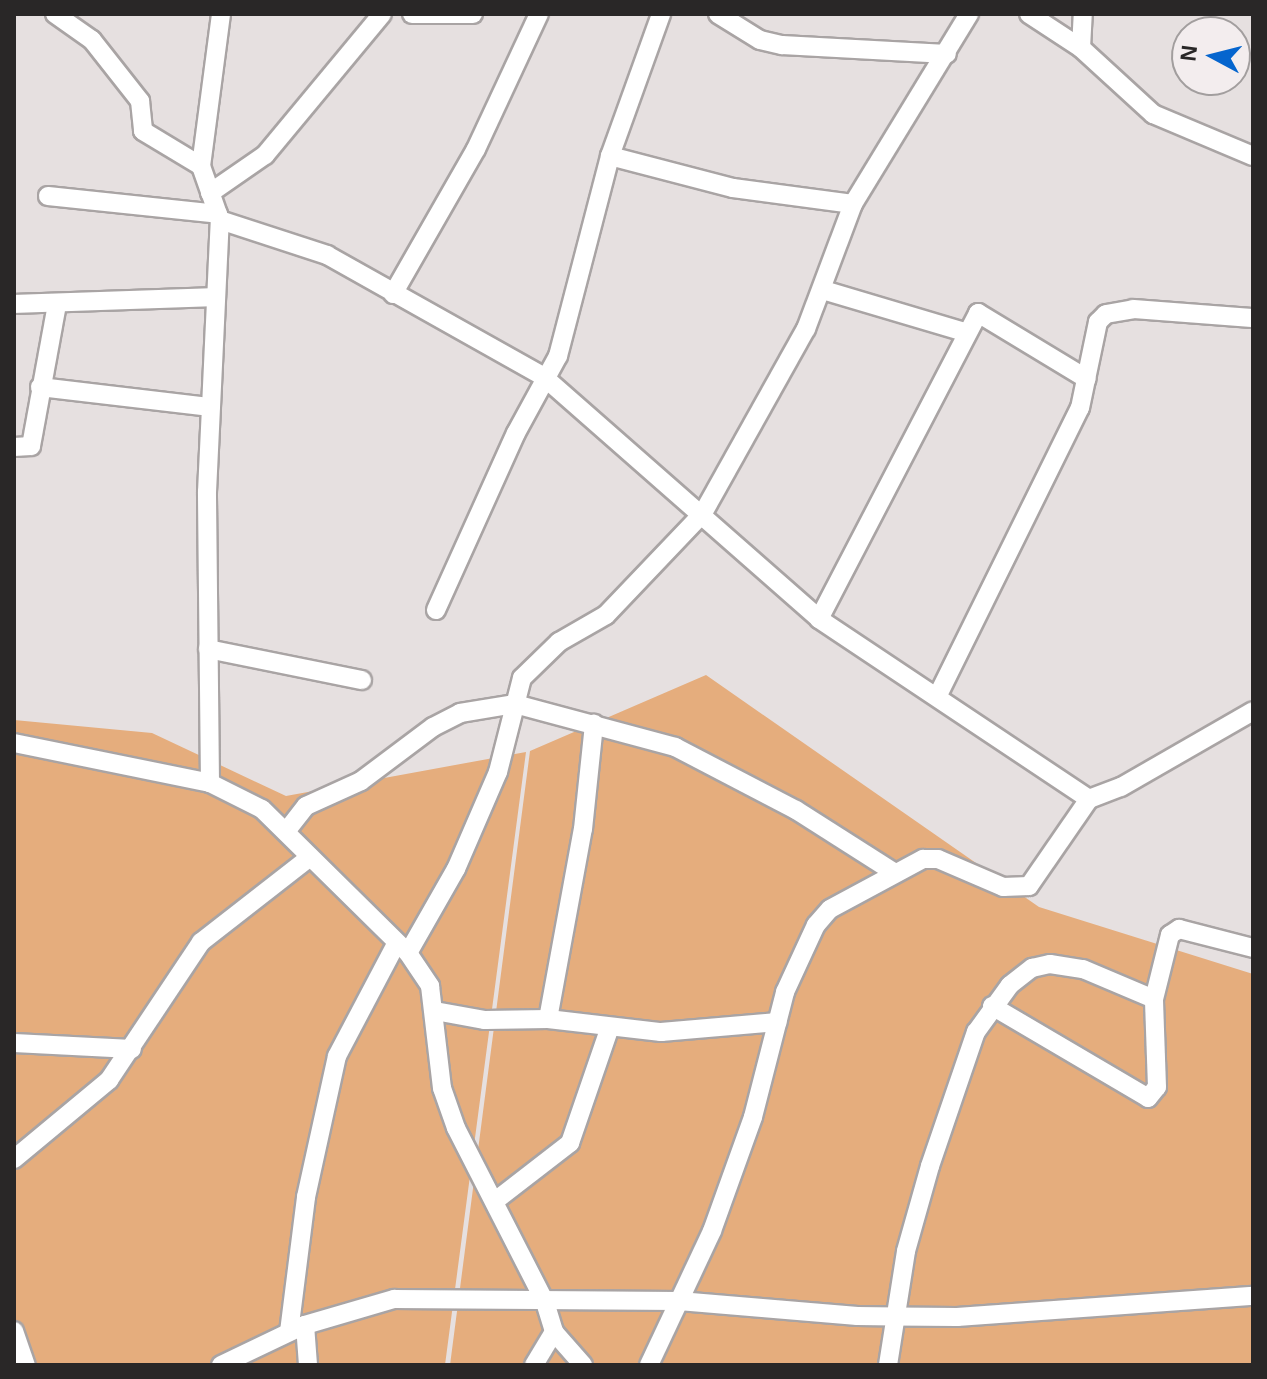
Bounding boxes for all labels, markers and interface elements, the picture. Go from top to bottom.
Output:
north arrow [1171,16,1251,96]
text: N [1175,44,1202,63]

